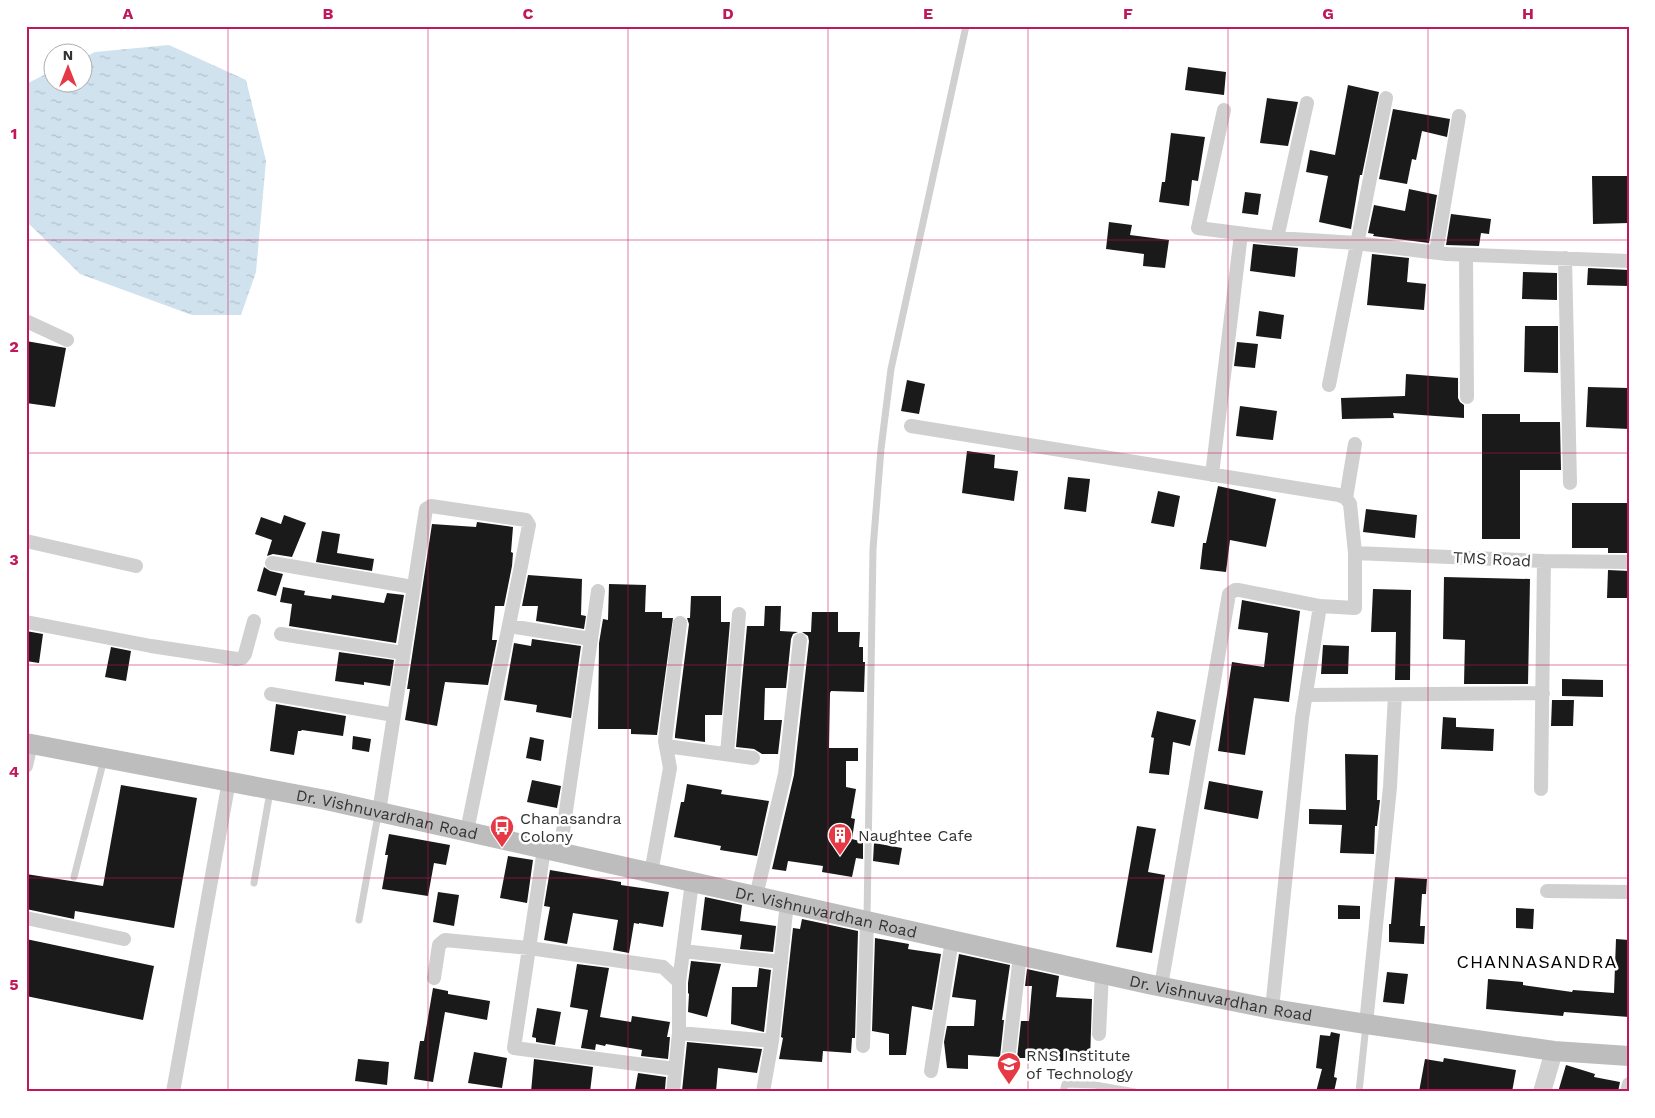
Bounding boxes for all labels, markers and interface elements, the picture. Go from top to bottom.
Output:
text: A [123,4,134,23]
text: B [323,4,334,23]
text: C [523,4,534,23]
text: D [722,4,734,23]
text: E [923,4,933,23]
text: F [1123,4,1133,23]
text: G [1322,4,1334,23]
text: H [1522,4,1534,23]
north arrow [42,42,92,92]
text: N [63,47,73,63]
text: 1 [11,124,17,143]
text: 2 [9,337,19,356]
street label: TMS Road [1453,547,1531,571]
text: 3 [9,550,19,569]
text: 4 [9,762,19,781]
street label: Dr. Vishnuvardhan Road [295,785,480,843]
place label: Chanasandra Colony [520,809,622,846]
bus stop icon: Chanasandra Colony [489,814,515,848]
building icon: Naughtee Cafe [827,822,853,856]
place label: Naughtee Cafe [858,826,973,845]
street label: Dr. Vishnuvardhan Road [734,882,919,942]
district label: CHANNASANDRA [1457,951,1617,972]
street label: Dr. Vishnuvardhan Road [1128,971,1314,1025]
text: 5 [9,975,19,994]
place label: RNS Institute of Technology [1026,1046,1134,1083]
school or university icon: RNS Institute of Technology [996,1051,1022,1085]

